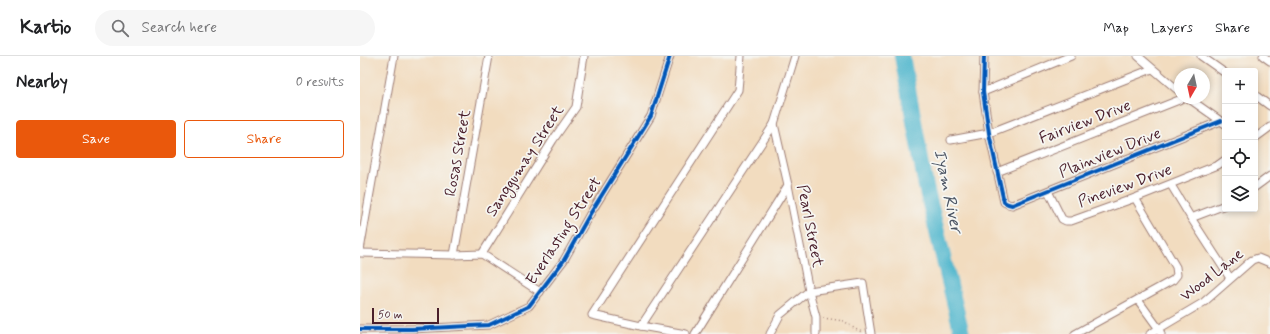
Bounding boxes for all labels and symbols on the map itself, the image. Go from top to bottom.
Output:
north arrow [1174,68,1210,104]
street label: Fairview Drive [1036,95,1134,149]
street label: Sanggumay Street [481,101,570,221]
street label: Rosas Street [440,107,476,198]
street label: Plainview Drive [1056,123,1164,183]
water label: Iyam River [928,147,968,238]
street label: Pineview Drive [1075,159,1175,213]
street label: Everlasting Street [521,173,608,289]
street label: Pearl Street [792,183,828,270]
street label: Wood Lane [1176,244,1248,306]
scale bar [372,306,439,325]

